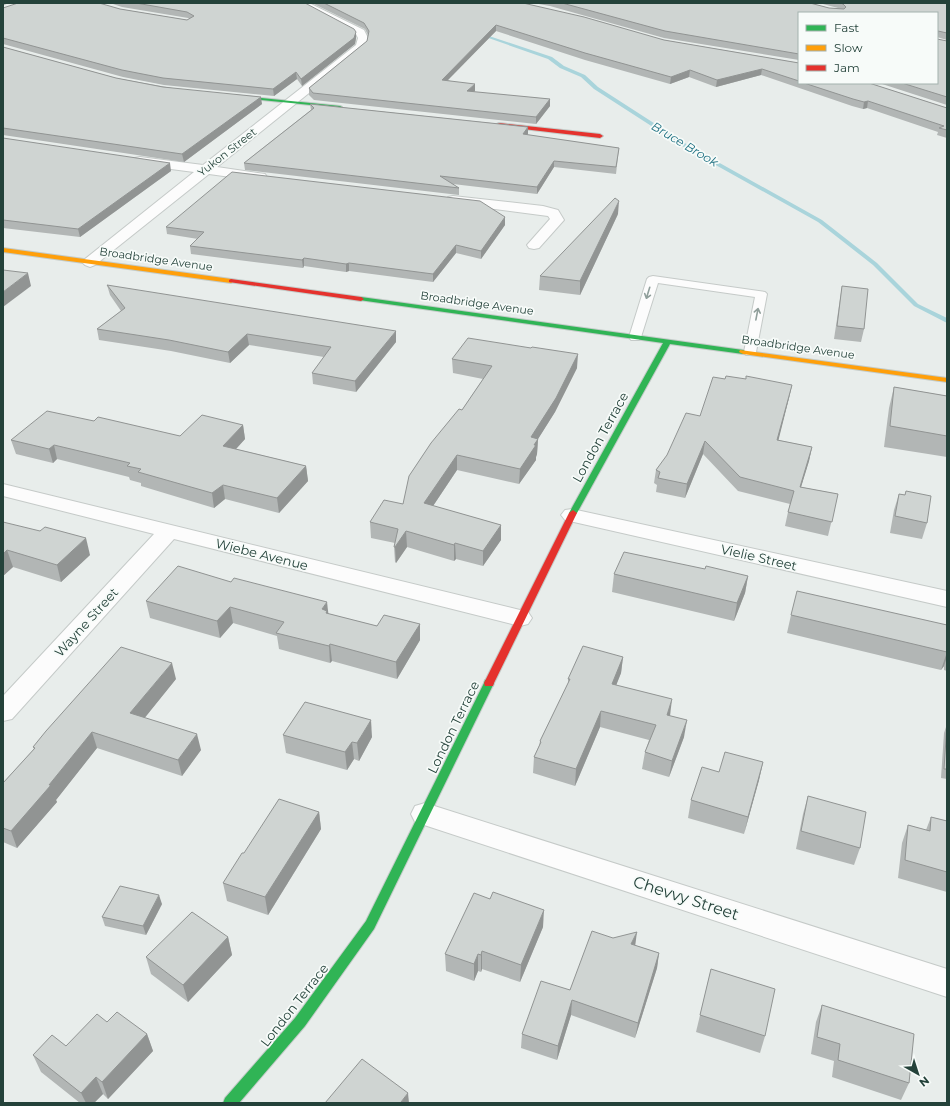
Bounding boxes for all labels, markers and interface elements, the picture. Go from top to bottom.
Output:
legend [798,12,938,84]
text: Fast [834,20,859,35]
text: Slow [834,40,863,55]
text: Jam [833,60,860,75]
water label: Bruce Brook [649,118,722,170]
street label: Yukon Street [195,124,260,179]
street label: Broadbridge Avenue [99,244,214,274]
one-way arrow [644,286,651,299]
street label: Broadbridge Avenue [420,288,535,318]
one-way arrow [753,308,761,321]
street label: Broadbridge Avenue [741,332,856,362]
street label: London Terrace [569,389,631,485]
street label: Wiebe Avenue [214,535,310,573]
street label: Vielie Street [719,540,799,574]
street label: Wayne Street [51,584,121,660]
street label: London Terrace [424,678,482,776]
street label: Chevvy Street [631,872,742,924]
street label: London Terrace [257,960,331,1050]
north arrow [898,1054,938,1094]
text: N [916,1074,932,1090]

